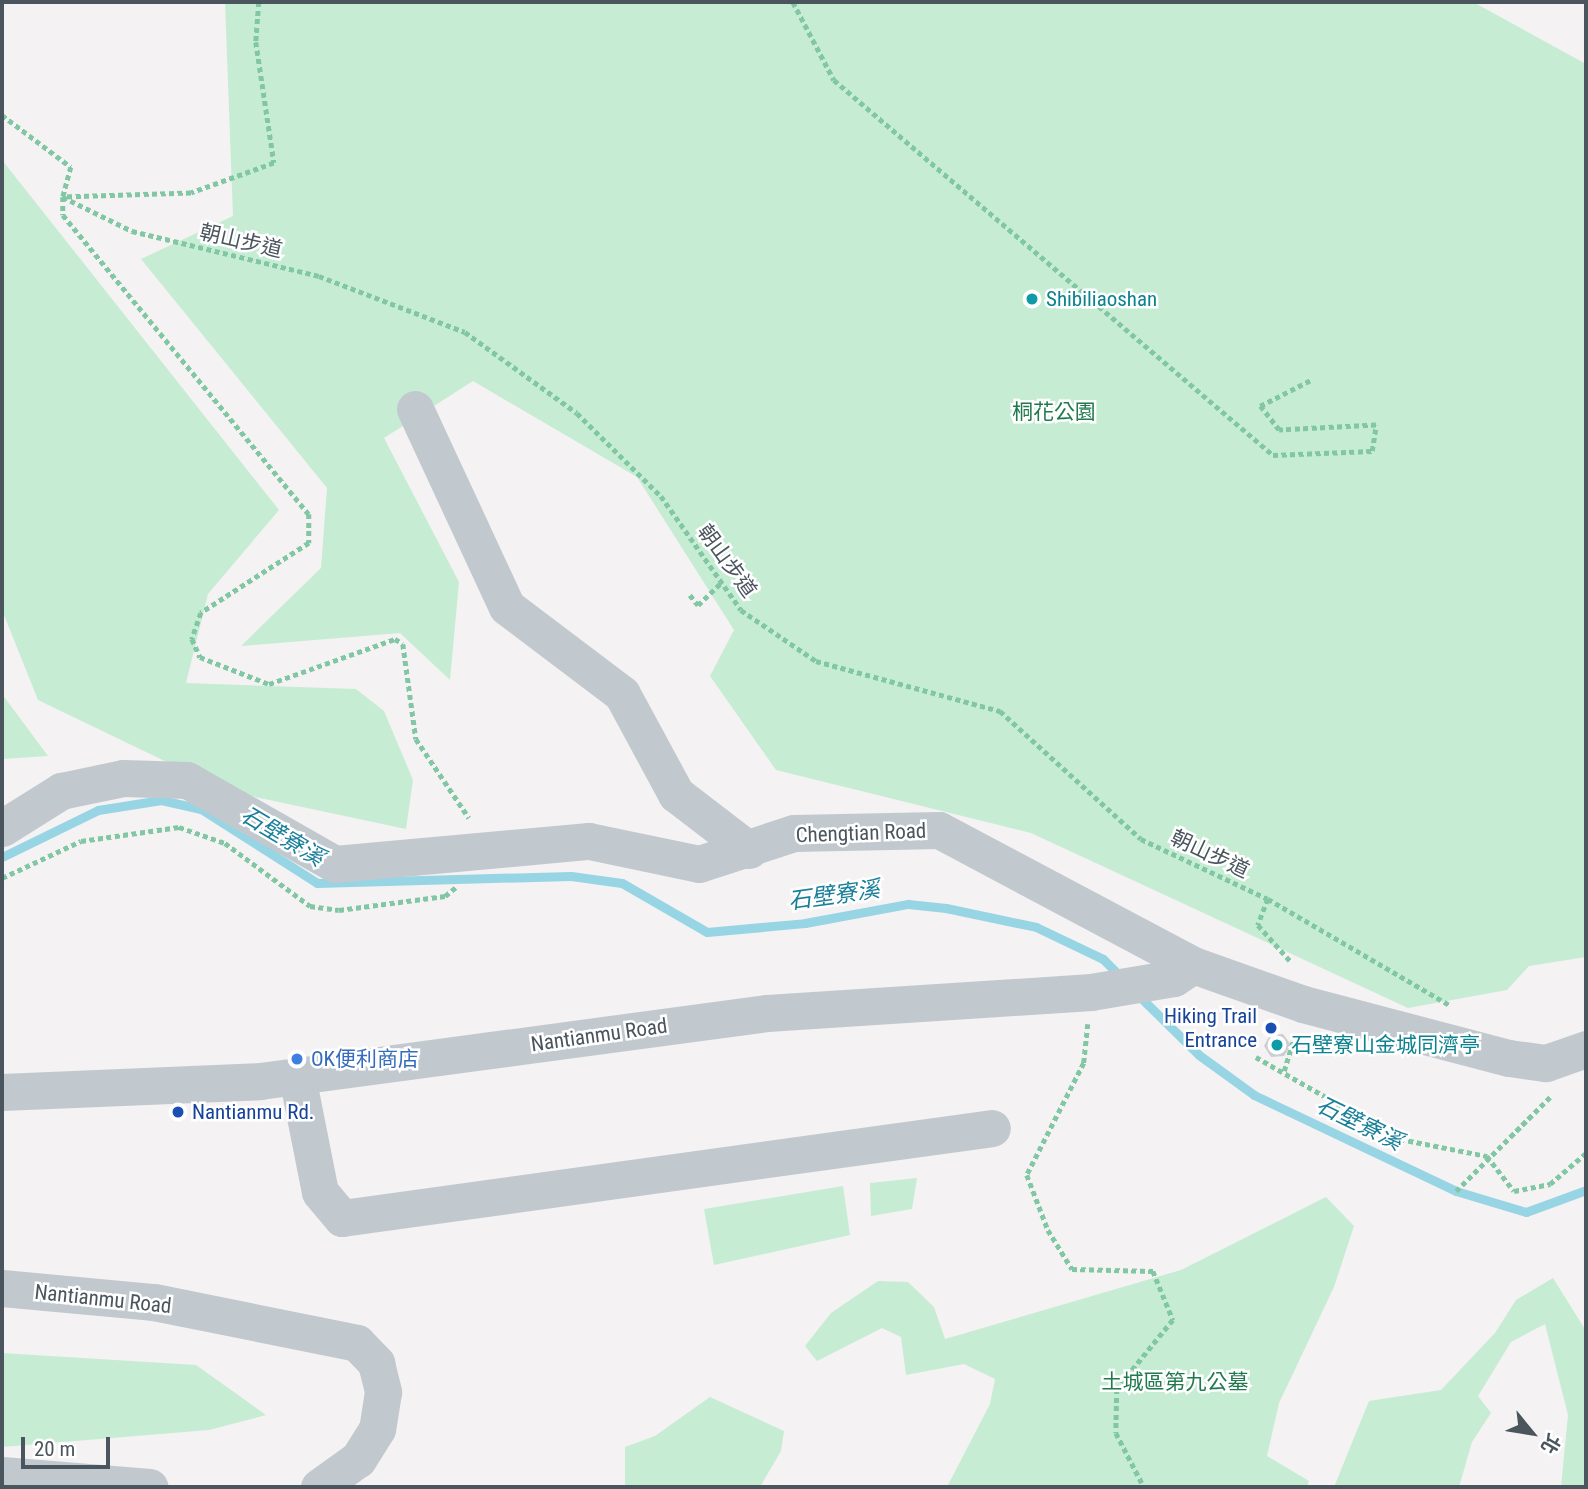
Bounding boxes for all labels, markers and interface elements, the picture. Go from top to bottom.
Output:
street label: 朝山步道 [197,219,285,263]
place label: Shibiliaoshan [1046,286,1157,312]
marker: Shibiliaoshan [1024,291,1040,307]
park label: 桐花公園 [1012,399,1096,425]
street label: 朝山步道 [692,520,762,602]
water label: 石壁寮溪 [235,801,329,873]
street label: Chengtian Road [795,818,927,848]
street label: 朝山步道 [1167,825,1253,883]
water label: 石壁寮溪 [787,876,881,916]
place label: Hiking Trail Entrance [1164,1003,1257,1053]
street label: Nantianmu Road [529,1013,669,1057]
marker: Hiking Trail Entrance [1263,1020,1279,1036]
place label: 石壁寮山金城同濟亭 [1291,1032,1480,1058]
marker: 石壁寮山金城同濟亭 [1269,1037,1285,1053]
place label: OK便利商店 [311,1046,419,1072]
marker: OK便利商店 [289,1051,305,1067]
water label: 石壁寮溪 [1312,1091,1406,1157]
place label: Nantianmu Rd. [192,1099,314,1125]
marker: Nantianmu Rd. [170,1104,186,1120]
street label: Nantianmu Road [33,1279,173,1319]
park label: 土城區第九公墓 [1102,1369,1248,1395]
north arrow [1497,1398,1567,1468]
scale bar [24,1422,114,1466]
text: 北 [1536,1430,1565,1458]
text: 20 m [34,1437,75,1461]

